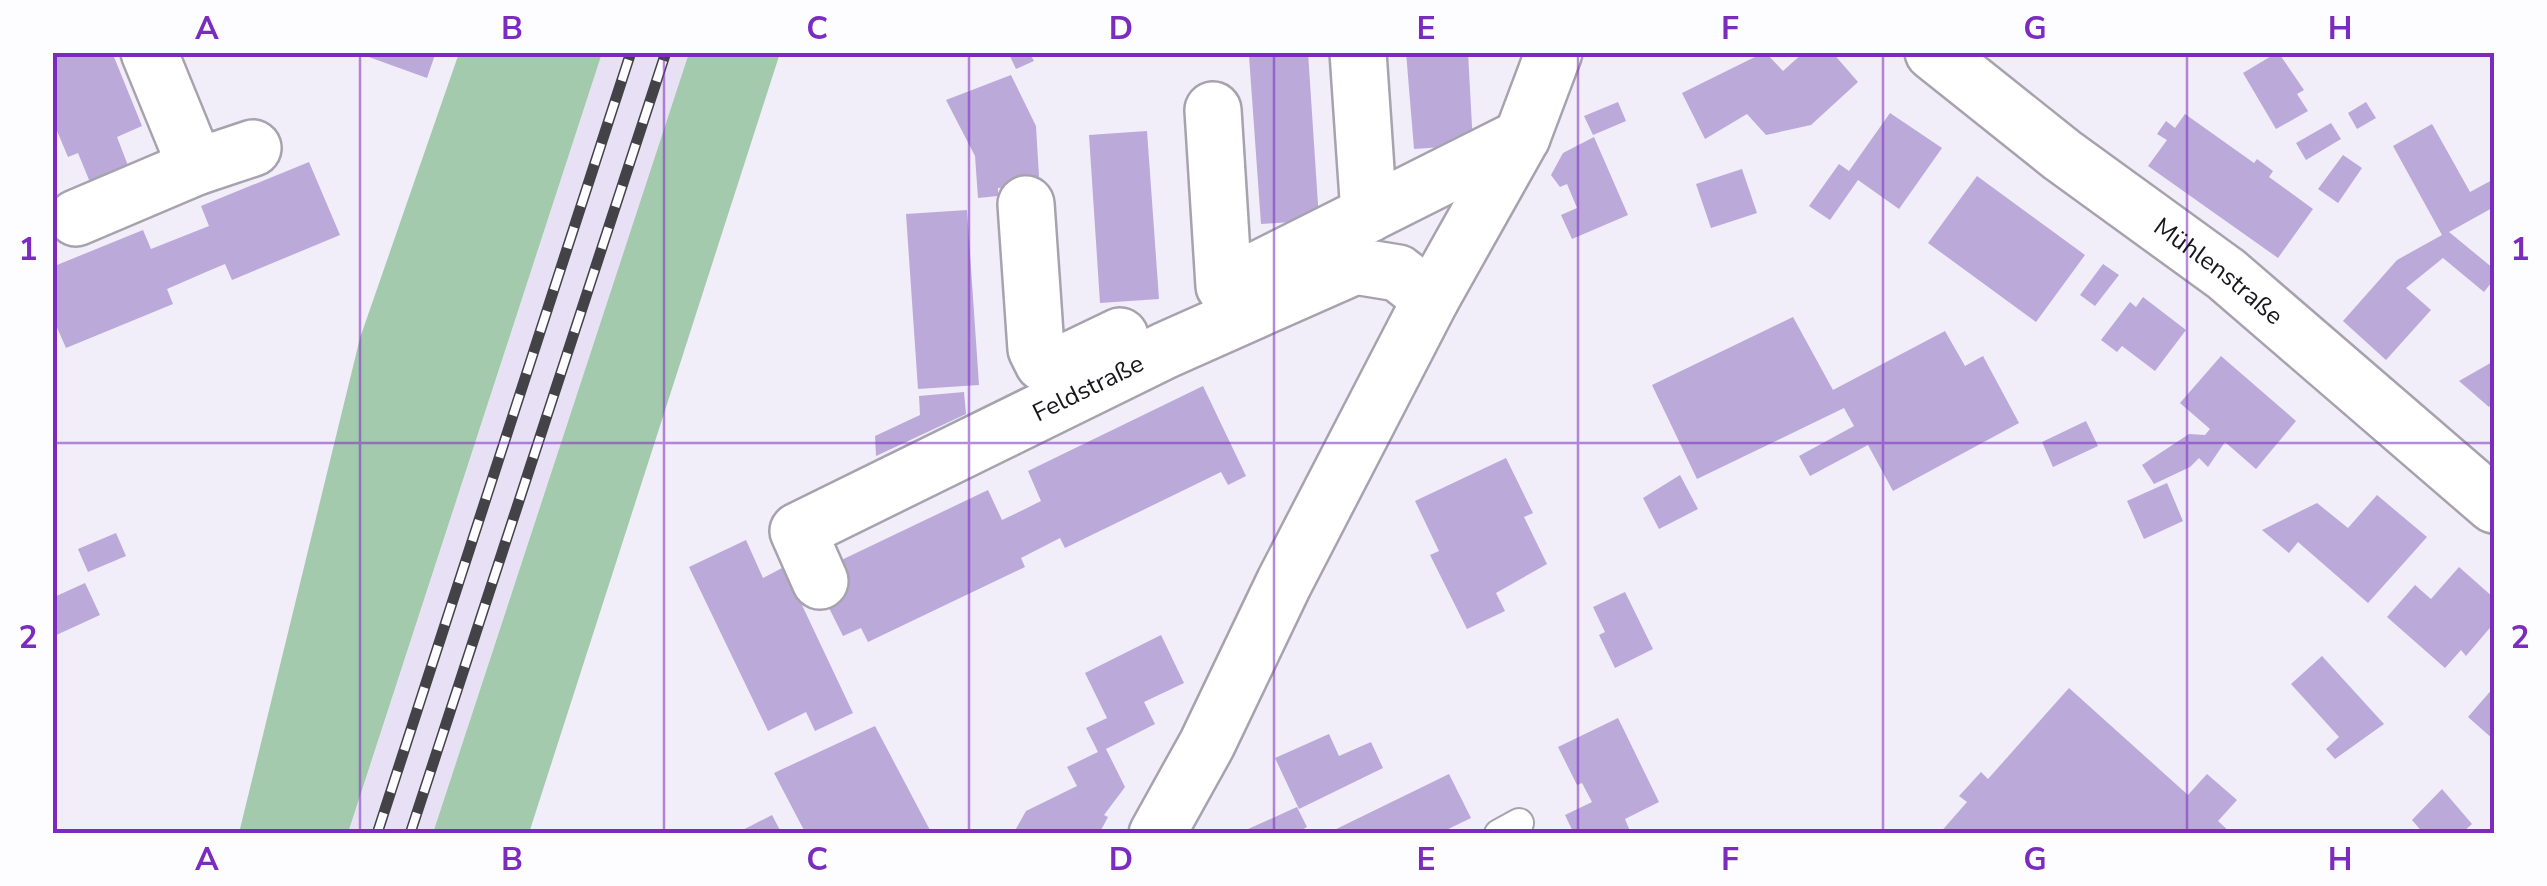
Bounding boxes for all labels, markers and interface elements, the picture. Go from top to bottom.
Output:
text: A [195,7,219,50]
text: B [501,7,523,50]
text: C [806,7,828,50]
text: D [1109,7,1133,50]
text: E [1416,7,1436,50]
text: F [1721,7,1739,50]
text: G [2023,7,2047,50]
text: H [2328,7,2352,50]
street label: Mühlenstraße [2147,210,2290,333]
text: 1 [18,228,38,271]
text: 1 [2510,228,2530,271]
street label: Feldstraße [1027,347,1149,430]
text: 2 [18,616,38,659]
text: 2 [2510,616,2530,659]
text: A [195,838,219,881]
text: B [501,838,523,881]
text: C [806,838,828,881]
text: D [1109,838,1133,881]
text: E [1416,838,1436,881]
text: F [1721,838,1739,881]
text: G [2023,838,2047,881]
text: H [2328,838,2352,881]

